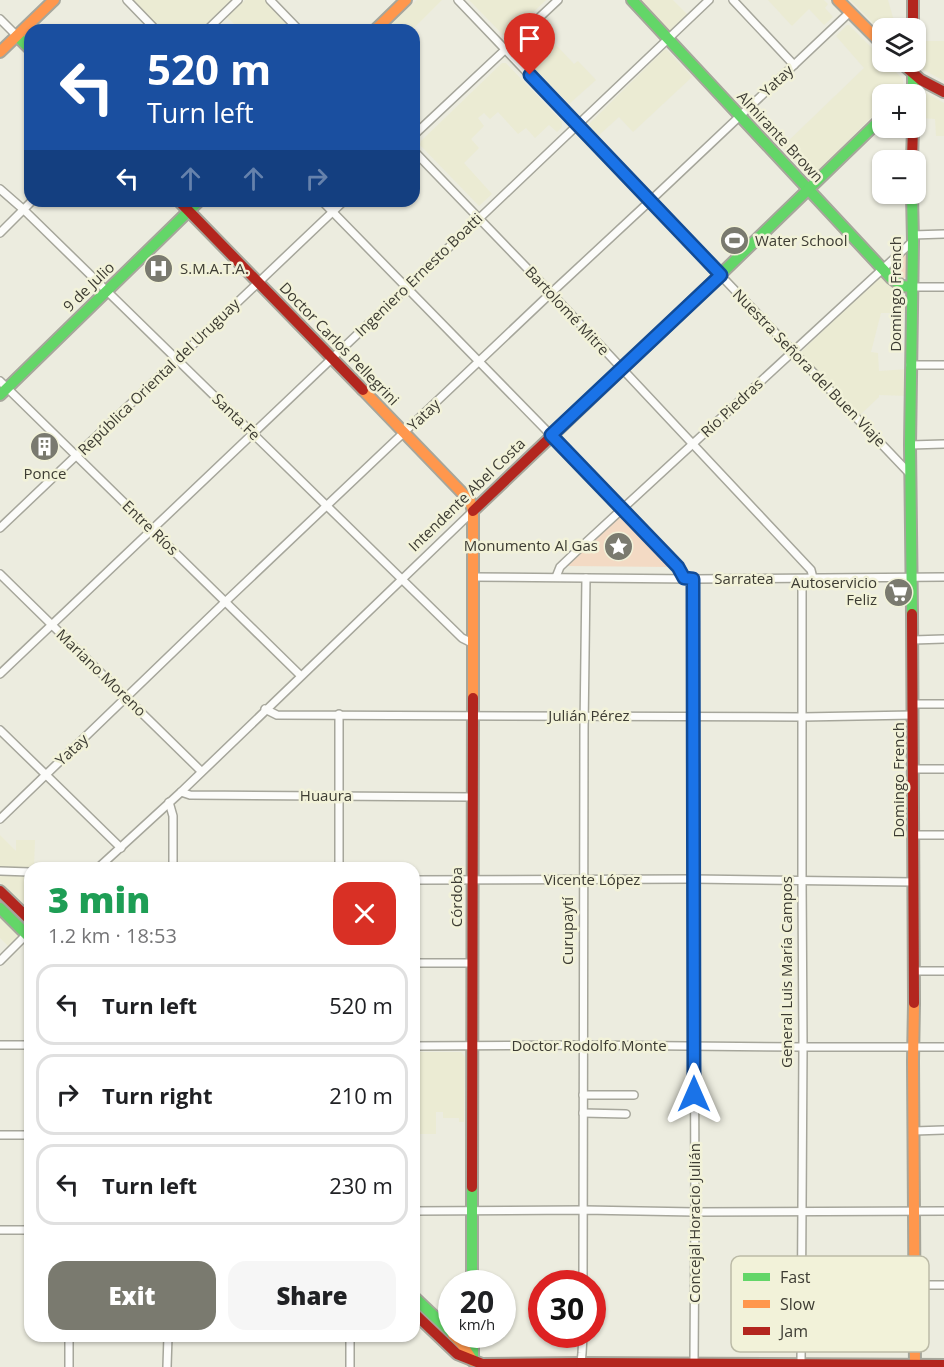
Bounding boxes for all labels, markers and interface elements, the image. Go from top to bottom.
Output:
pin [504,13,555,75]
map controls [872,18,926,204]
button: layers [872,18,926,72]
icon: arrive [513,22,546,55]
text: 520 m [147,40,271,97]
icon: left [48,48,126,126]
street label: Yatay [756,60,797,101]
button: + [872,84,926,138]
street label: Almirante Brown [733,86,828,186]
text: Turn left [147,94,254,131]
button: − [872,150,926,204]
icon: left [111,162,144,195]
icon: ahead [174,162,207,195]
icon: ahead [237,162,270,195]
icon: right [300,162,333,195]
street label: Ingeniero Ernesto Boatti [350,208,486,340]
sports icon: Water School [718,225,750,257]
place label: Water School [755,230,847,250]
street label: Domingo French [885,236,905,352]
hospital icon: S.M.A.T.A. [143,253,175,285]
street label: 9 de Julio [58,257,118,316]
place label: S.M.A.T.A. [180,258,249,278]
street label: Bartolomé Mitre [521,262,614,359]
street label: Doctor Carlos Pellegrini [276,277,404,409]
street label: Nuestra Señora del Buen Viaje [729,284,891,450]
street label: República Oriental del Uruguay [73,293,244,459]
street label: Río Piedras [696,373,767,441]
street label: Santa Fe [208,388,265,444]
street label: Yatay [403,394,444,435]
building icon: Ponce [29,431,61,463]
street label: Intendente Abel Costa [404,433,529,555]
place label: Ponce [24,463,66,483]
street label: Entre Ríos [118,496,183,559]
place icon: Monumento Al Gas [603,530,635,562]
place label: Monumento Al Gas [464,535,598,555]
street label: Sarratea [714,568,774,588]
place label: Autoservicio Feliz [791,572,877,609]
supermarket icon: Autoservicio Feliz [882,576,914,608]
street label: Mariano Moreno [52,624,151,720]
street label: Julián Pérez [546,705,630,725]
street label: Domingo French [888,722,908,838]
street label: Yatay [51,729,92,770]
street label: Huaura [300,785,352,805]
street label: Córdoba [446,867,466,927]
street label: Vicente López [544,869,640,889]
text: 3 min [48,875,150,924]
street label: General Luis María Campos [776,876,796,1068]
button: close [333,882,396,945]
street label: Curupaytí [557,896,577,965]
text: 1.2 km · 18:53 [48,922,177,949]
icon: left [51,988,84,1021]
text: Turn left [102,990,197,1020]
text: 520 m [329,990,393,1020]
street label: Doctor Rodolfo Monte [511,1035,667,1055]
position arrow [662,1062,726,1126]
icon: right [51,1078,84,1111]
text: Turn right [102,1080,213,1110]
text: 210 m [329,1080,393,1110]
street label: Concejal Horacio Julián [684,1143,704,1303]
icon: left [51,1168,84,1201]
text: Turn left [102,1170,197,1200]
text: 230 m [329,1170,393,1200]
legend [731,1256,929,1352]
button: Exit [48,1261,216,1330]
button: Share [228,1261,396,1330]
text: Fast [780,1266,811,1288]
speed limit sign: 30 [528,1270,606,1348]
text: 20 [460,1281,494,1322]
text: Slow [780,1293,815,1315]
text: km/h [459,1314,495,1334]
text: Jam [778,1320,808,1342]

